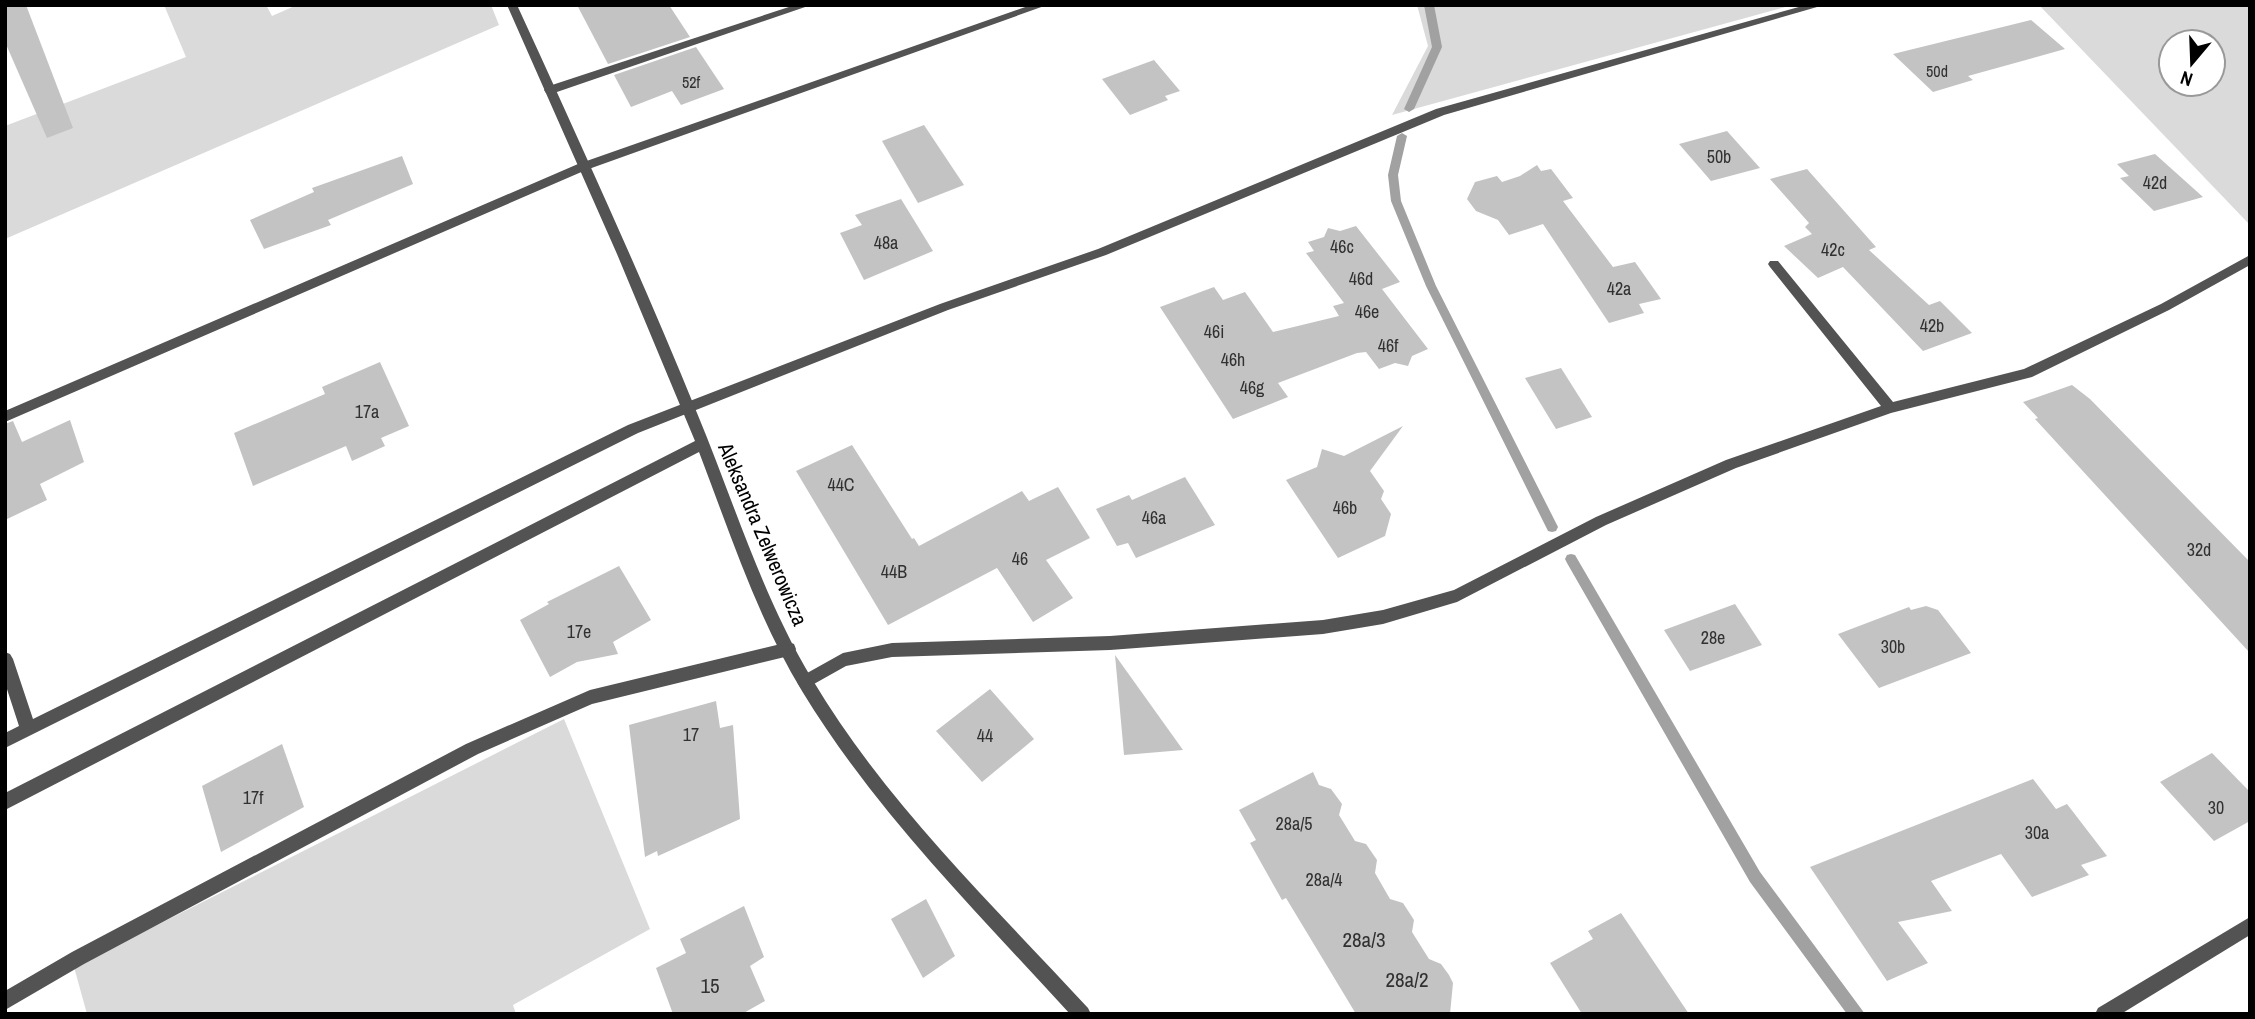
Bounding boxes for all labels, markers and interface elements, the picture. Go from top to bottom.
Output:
north arrow [2157,28,2227,98]
house number: 50d [1926,60,1948,82]
text: N [2177,65,2196,93]
house number: 52f [682,71,700,93]
house number: 50b [1707,144,1731,169]
house number: 42d [2143,170,2167,195]
house number: 48a [874,230,898,255]
house number: 46c [1330,234,1354,259]
house number: 42c [1821,237,1845,262]
house number: 46d [1349,266,1373,291]
house number: 42a [1607,276,1631,301]
house number: 46e [1355,299,1379,324]
house number: 42b [1920,313,1944,338]
house number: 46i [1204,319,1224,344]
house number: 46f [1378,333,1399,358]
house number: 46h [1221,347,1245,372]
house number: 46g [1240,375,1265,400]
house number: 17a [355,399,379,424]
street label: Aleksandra Zelwerowicza [711,437,815,630]
house number: 44C [827,472,855,497]
house number: 46b [1333,495,1357,520]
house number: 46a [1142,505,1166,530]
house number: 32d [2187,537,2211,562]
house number: 46 [1012,546,1028,571]
house number: 44B [881,559,907,584]
house number: 17e [567,619,591,644]
house number: 28e [1701,625,1725,650]
house number: 30b [1881,634,1905,659]
house number: 17 [683,722,699,747]
house number: 44 [977,723,993,748]
house number: 17f [243,785,264,810]
house number: 30 [2208,795,2224,820]
house number: 28a/5 [1276,811,1312,836]
house number: 30a [2025,820,2049,845]
house number: 28a/4 [1306,867,1342,892]
house number: 28a/3 [1342,925,1386,954]
house number: 28a/2 [1385,965,1429,994]
house number: 15 [700,971,720,1000]

